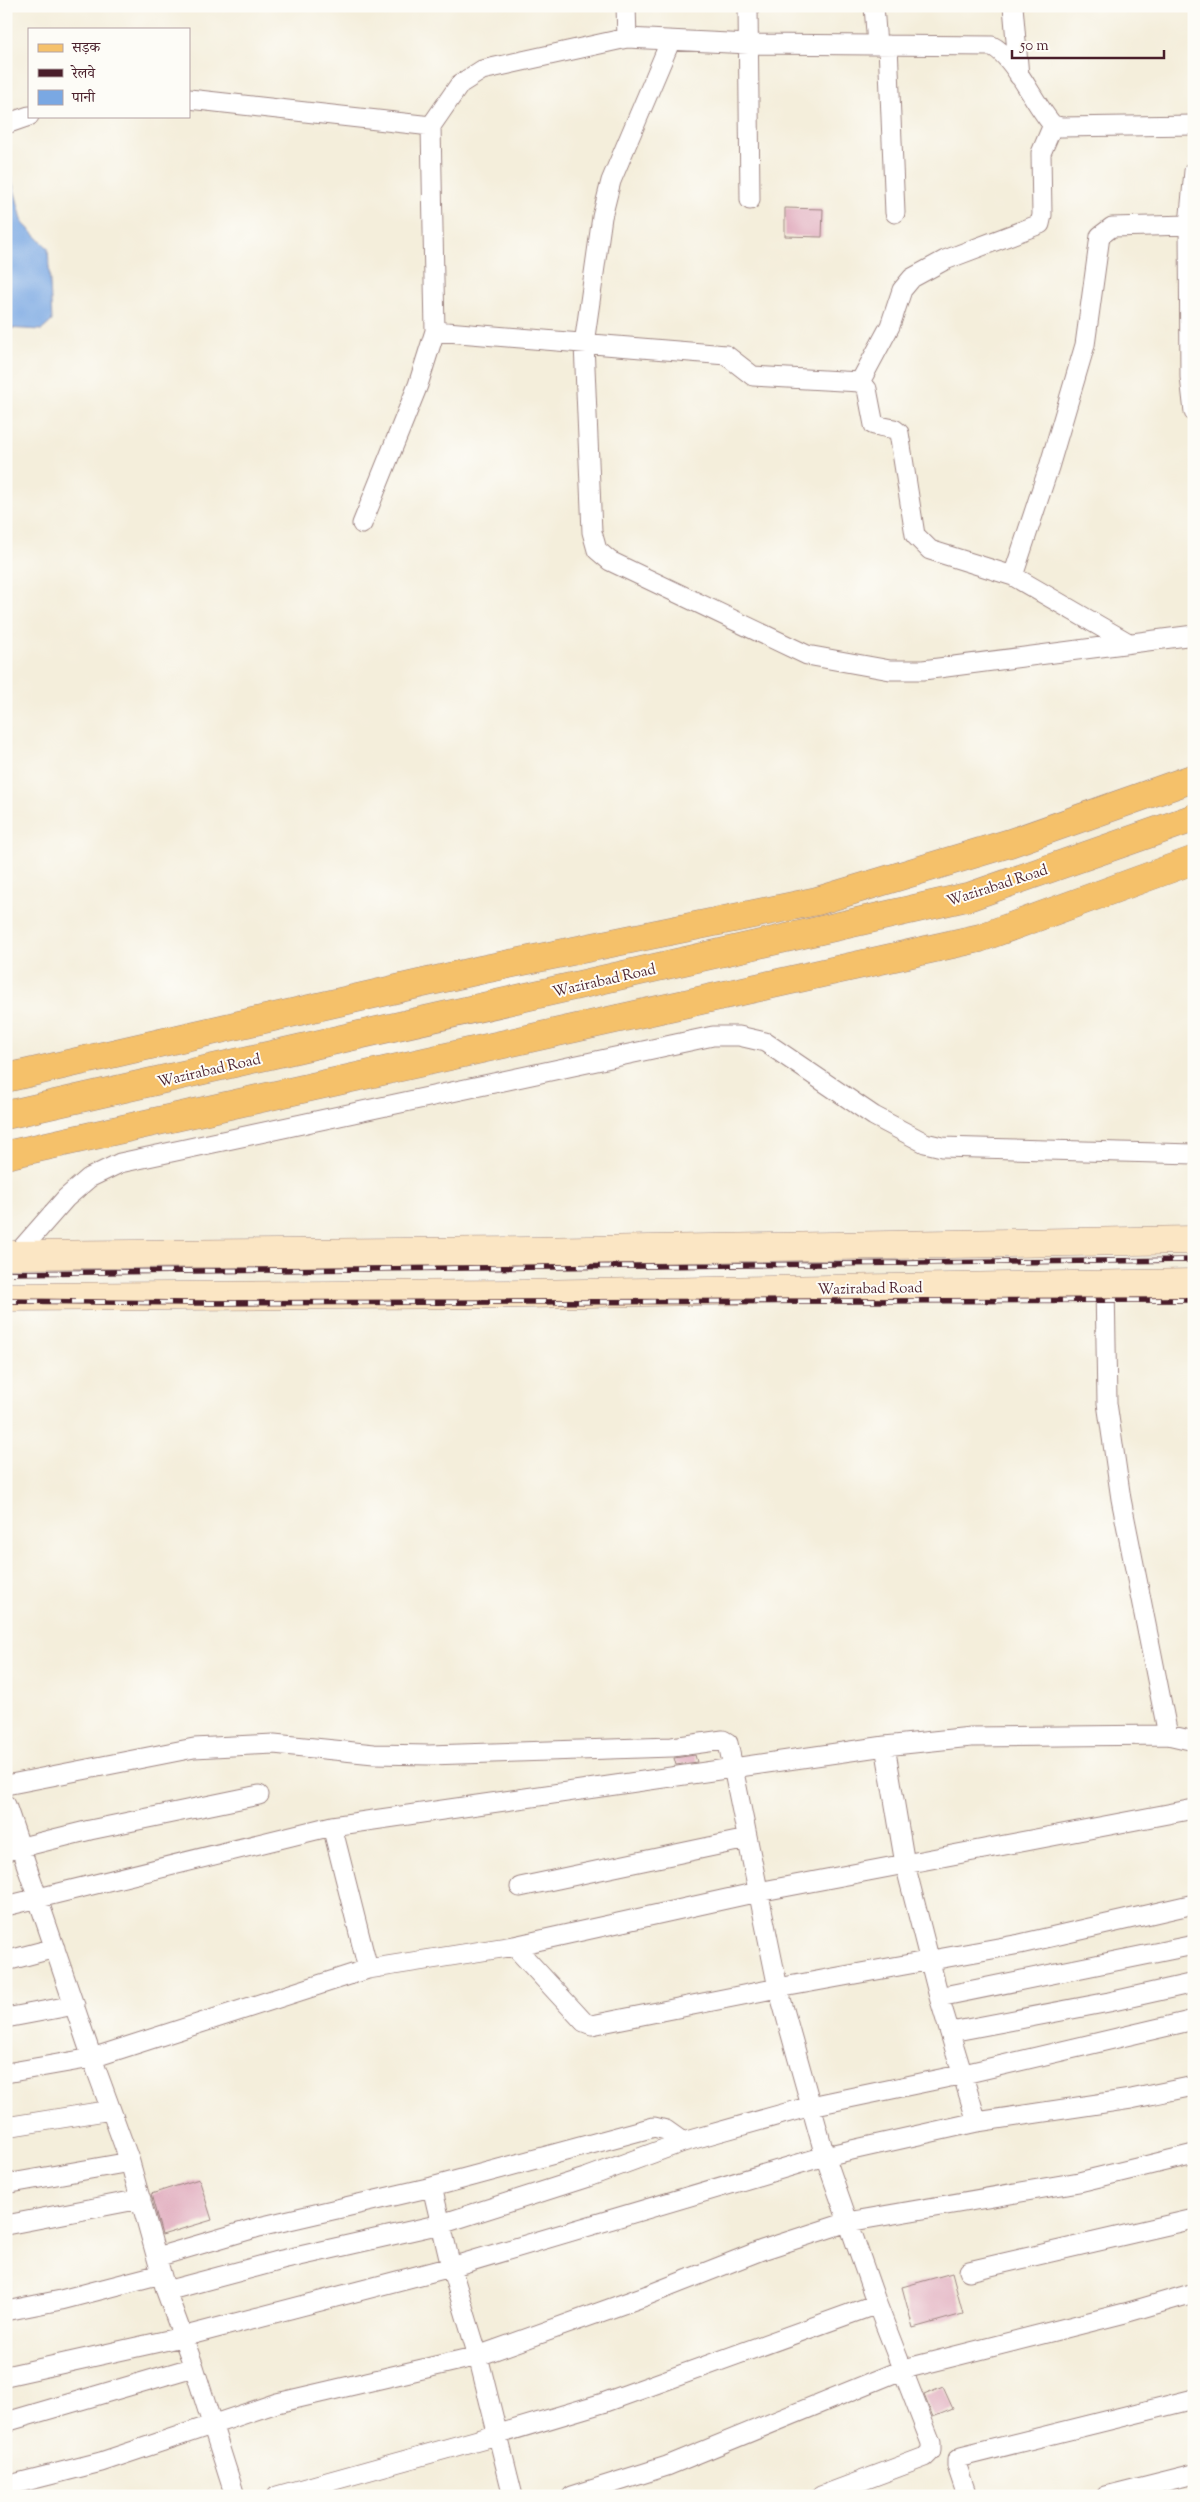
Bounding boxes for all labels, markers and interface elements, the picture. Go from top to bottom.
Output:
legend [28,28,190,118]
scale bar [1012,28,1165,60]
text: 50 m [1019,36,1049,57]
text: सड़क [71,38,101,59]
text: रेलवे [70,64,96,85]
text: पानी [71,88,96,109]
street label: Wazirabad Road [944,860,1051,913]
street label: Wazirabad Road [551,959,658,1004]
street label: Wazirabad Road [156,1049,263,1094]
street label: Wazirabad Road [817,1278,923,1301]

